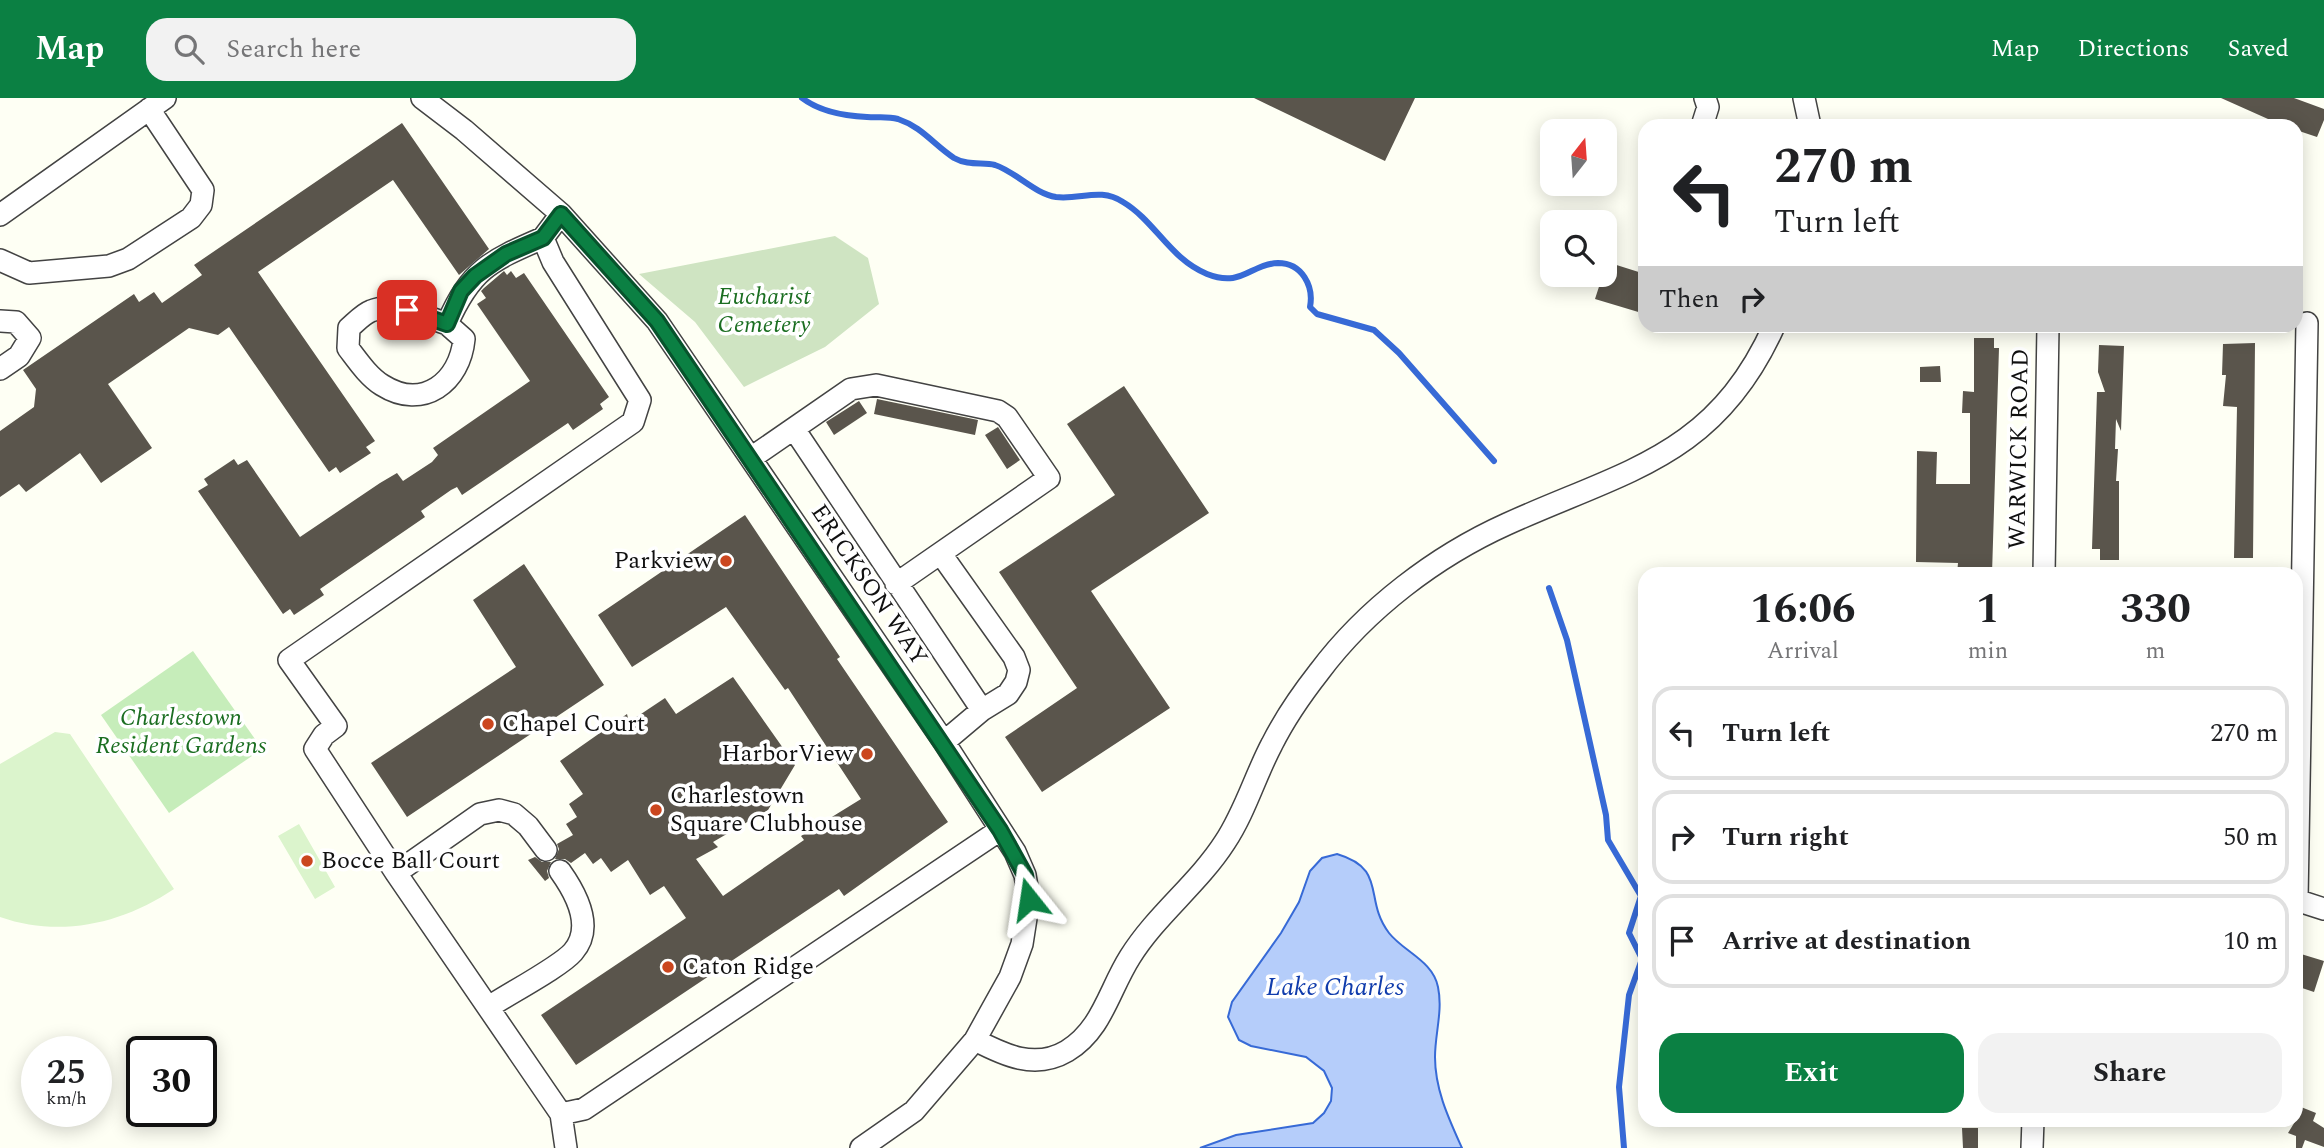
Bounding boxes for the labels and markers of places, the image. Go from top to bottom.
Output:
pin [377,280,437,340]
place label: Parkview [614,543,713,579]
marker: Parkview [718,553,734,569]
place label: Chapel Court [502,706,645,742]
marker: Chapel Court [480,716,496,732]
place label: HarborView [721,736,854,772]
marker: HarborView [859,746,875,762]
place label: Charlestown Square Clubhouse [670,778,863,842]
marker: Charlestown Square Clubhouse [648,802,664,818]
place label: Bocce Ball Court [321,843,500,879]
marker: Bocce Ball Court [299,853,315,869]
place label: Caton Ridge [682,949,814,985]
marker: Caton Ridge [660,959,676,975]

